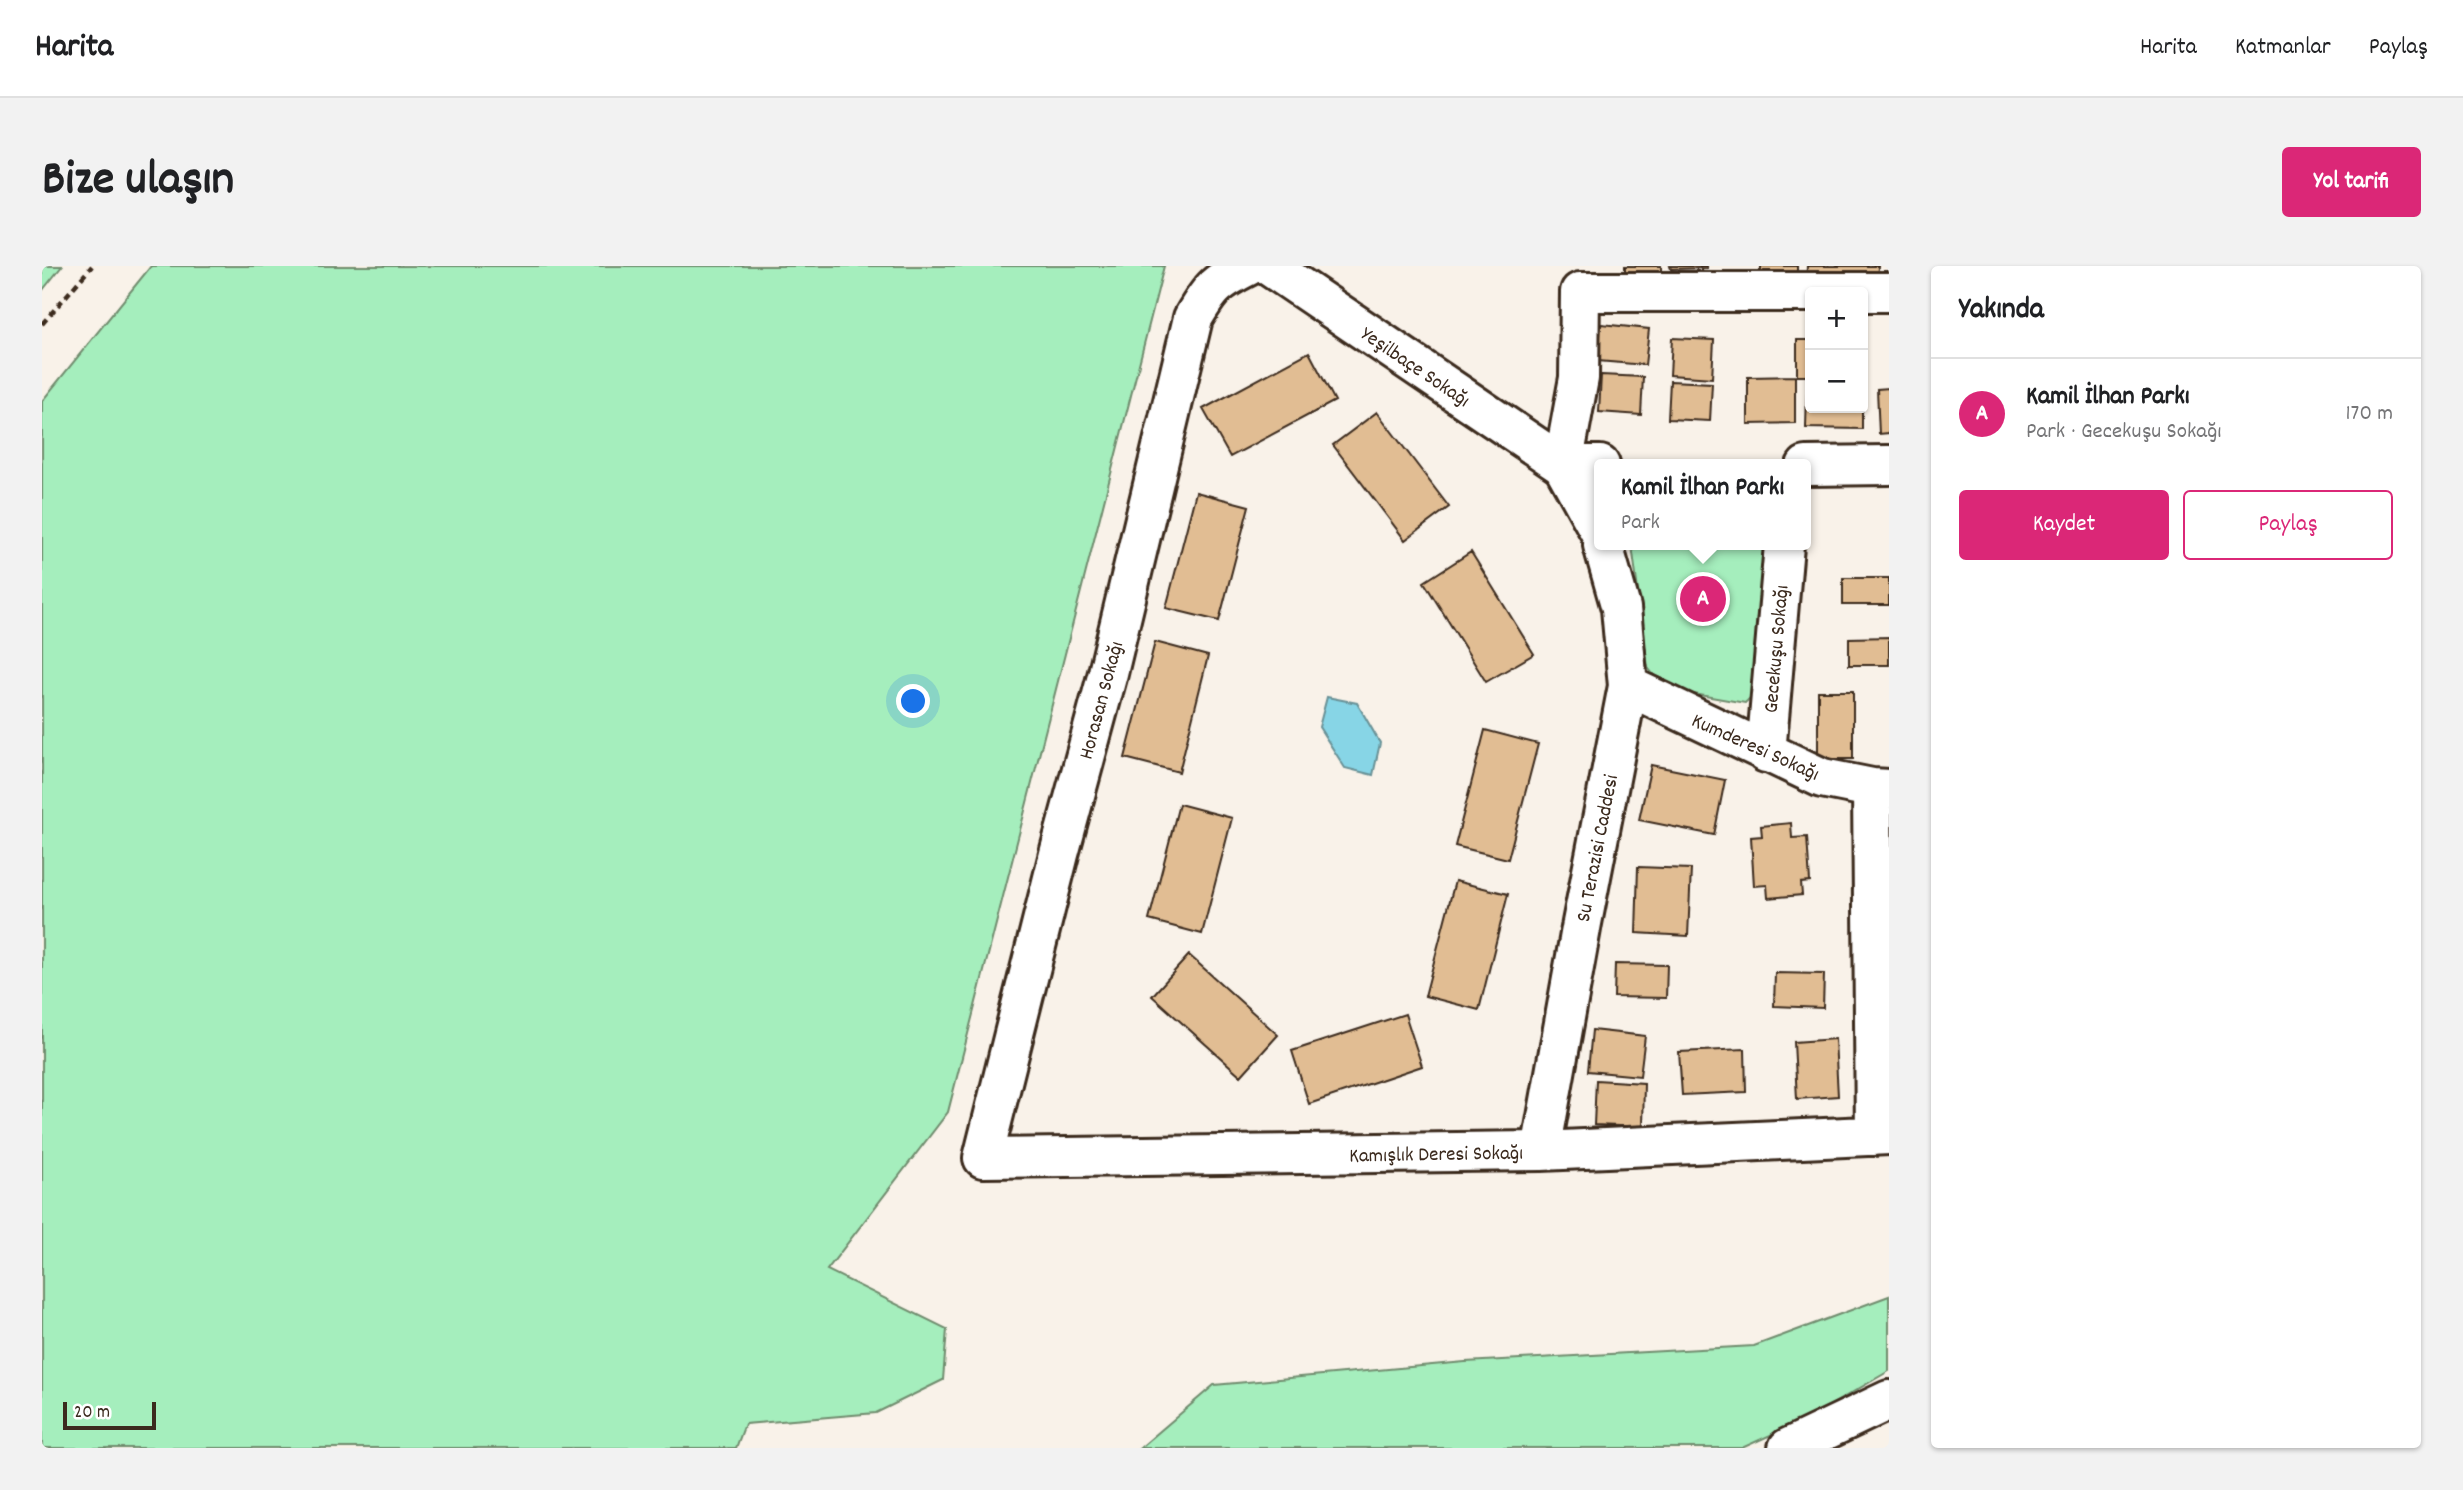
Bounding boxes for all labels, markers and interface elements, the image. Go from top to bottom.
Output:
text: Harita [35,25,113,72]
text: Harita [2140,31,2197,65]
text: Katmanlar [2235,31,2331,65]
text: Paylaş [2369,31,2428,65]
text: Bize ulaşın [42,147,234,217]
button: Yol tarifi [2282,147,2421,217]
map controls [1805,287,1868,413]
button: + [1805,287,1868,350]
text: Yakında [1959,290,2044,333]
street label: Yeşilbaçe Sokağı [1354,321,1475,416]
button: − [1805,350,1868,413]
text: Kamil İlhan Parkı [2026,379,2190,416]
text: A [1976,398,1988,431]
text: 170 m [2346,398,2393,431]
text: Park · Gecekuşu Sokağı [2026,416,2221,449]
popup [1594,459,1811,550]
text: Kamil İlhan Parkı [1621,470,1784,507]
button: Kaydet [1959,490,2169,560]
button: Paylaş [2183,490,2393,560]
text: Park [1621,507,1660,540]
pin: A [1680,573,1726,625]
street label: Gecekuşu Sokağı [1757,584,1799,714]
street label: Horasan Sokağı [1073,638,1133,763]
your location [896,684,930,718]
street label: Kumderesi Sokağı [1686,707,1823,790]
street label: Su Terazisi Caddesi [1570,772,1628,925]
street label: Kamışlık Deresi Sokağı [1349,1139,1523,1173]
scale bar [63,1399,156,1431]
text: 20 m [74,1400,110,1427]

